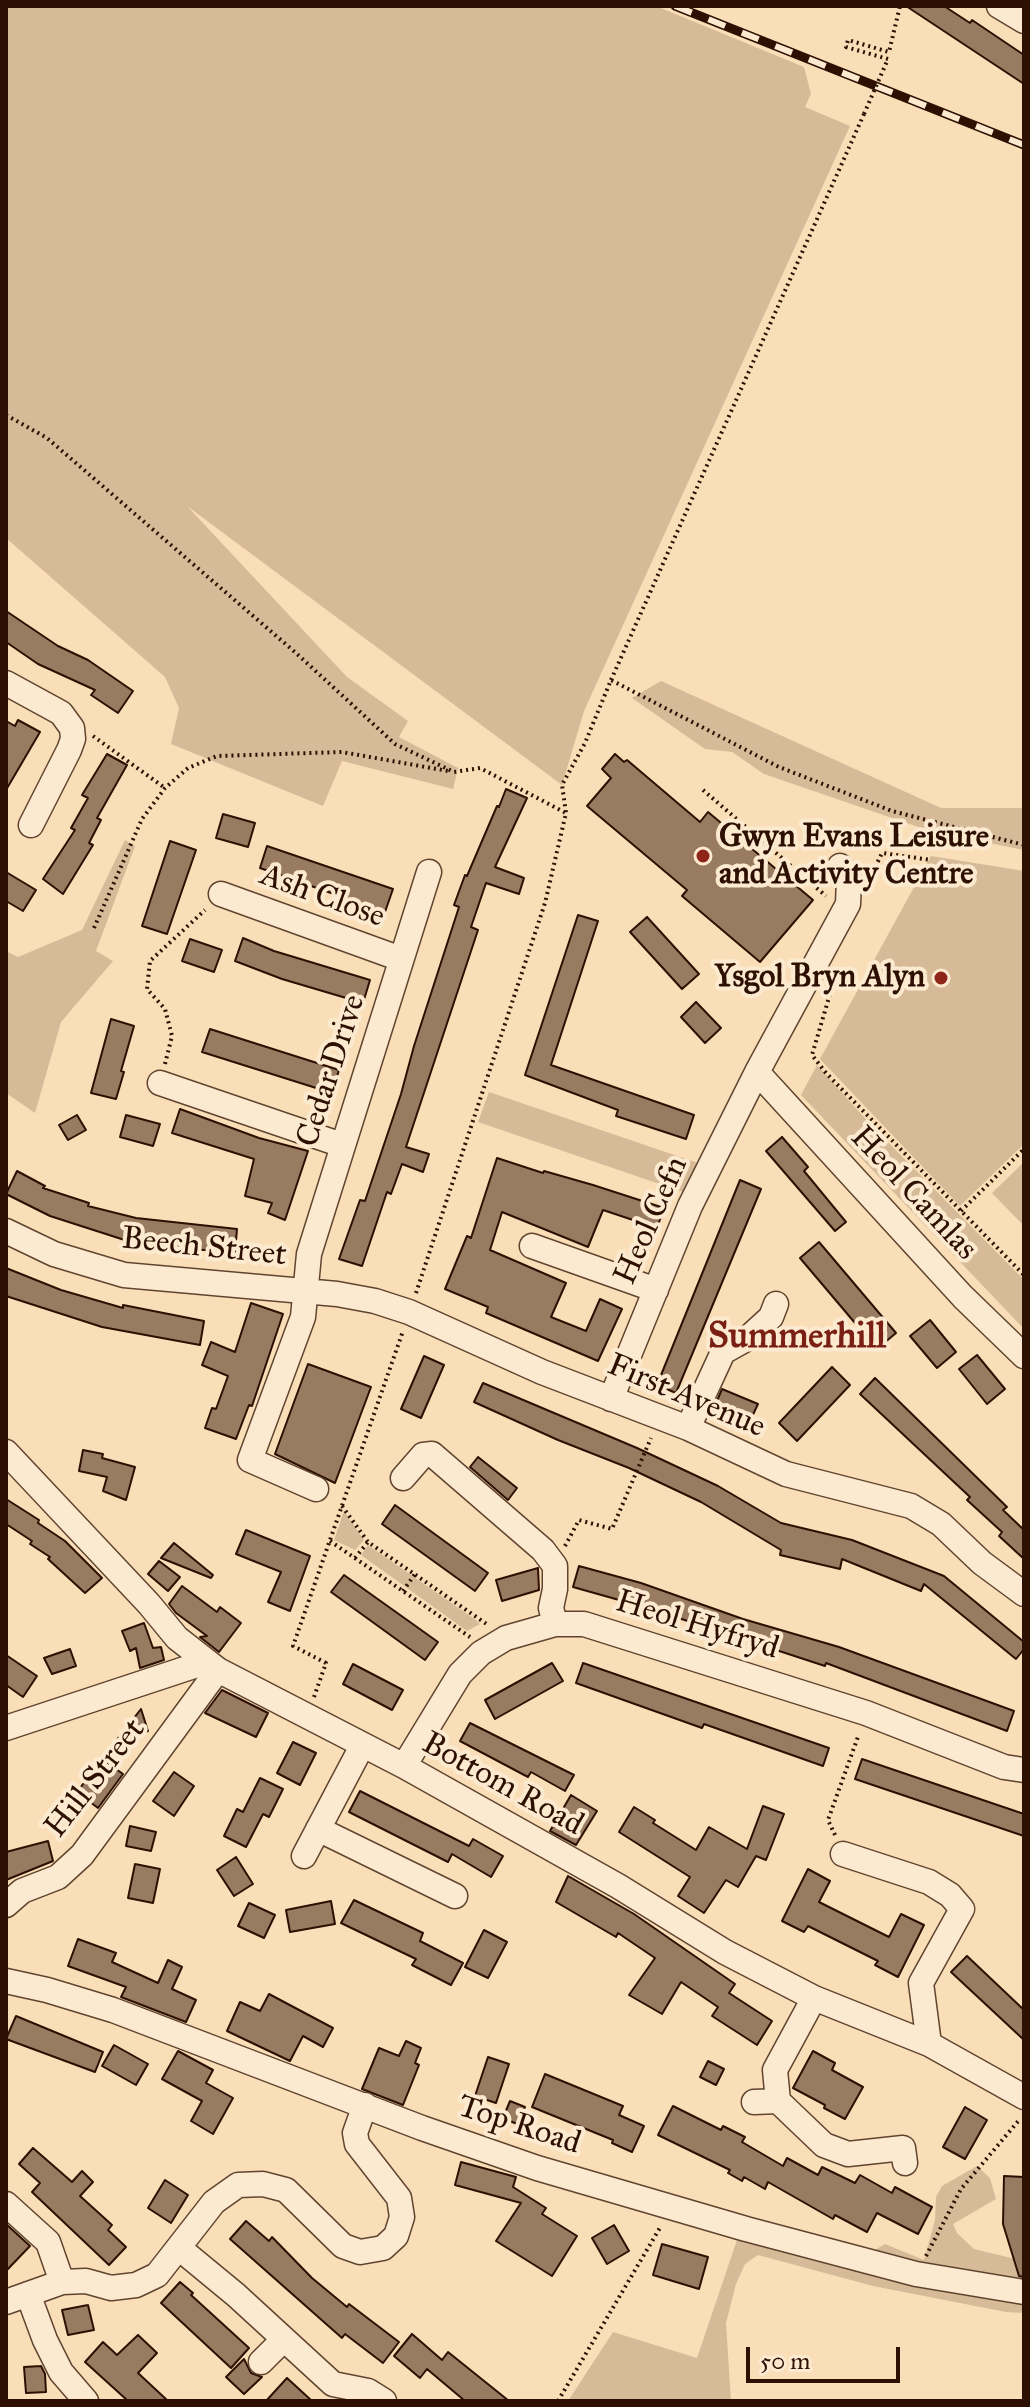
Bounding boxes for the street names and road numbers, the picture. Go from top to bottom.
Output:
street label: Ash Close [255,857,389,937]
street label: Cedar Drive [289,990,375,1152]
street label: Heol Camlas [841,1119,985,1269]
street label: Heol Cefn [607,1151,697,1291]
street label: Beech Street [120,1220,288,1276]
street label: First Avenue [601,1347,771,1447]
street label: Heol Hyfryd [611,1583,783,1669]
street label: Hill Street [38,1712,154,1846]
street label: Bottom Road [415,1725,589,1845]
street label: Top Road [453,2088,585,2164]

